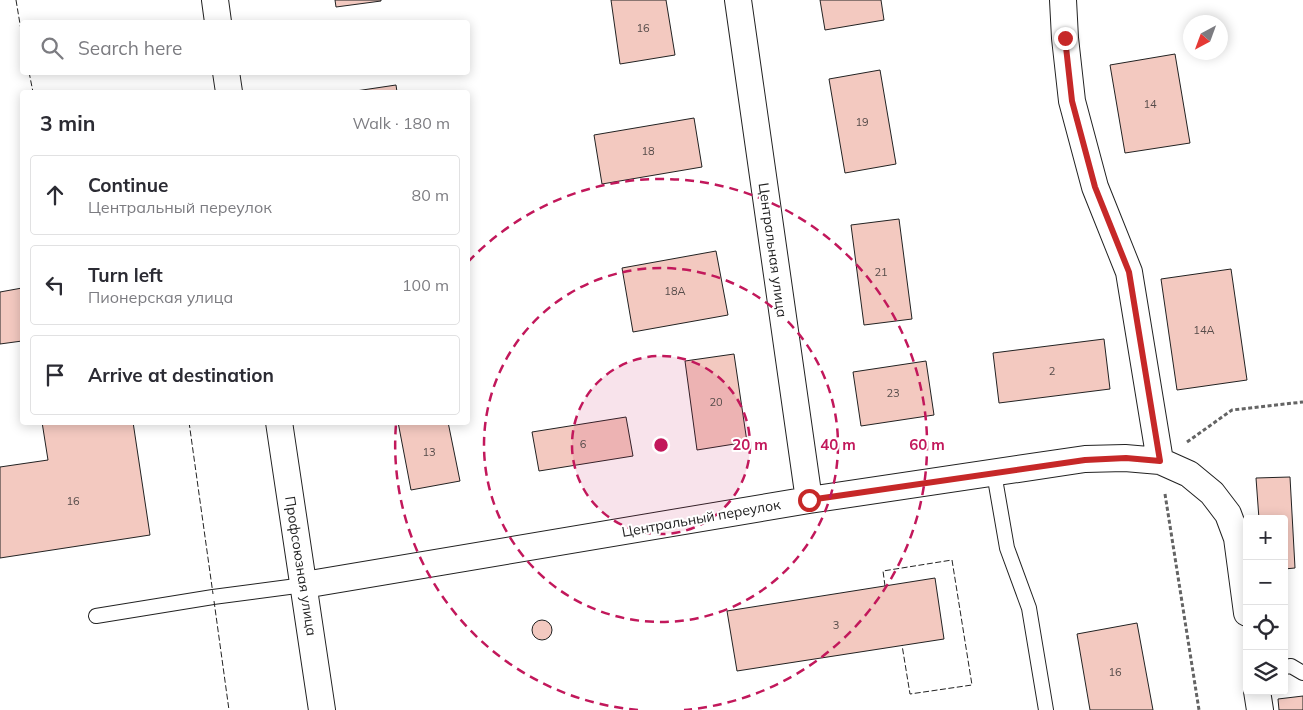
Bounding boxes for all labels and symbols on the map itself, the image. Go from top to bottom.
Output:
north arrow [1183,15,1228,60]
house number: 16 [636,21,650,35]
route end [1054,27,1077,50]
house number: 14 [1143,97,1157,111]
house number: 19 [855,115,869,129]
house number: 18 [641,144,655,158]
street label: Центральная улица [755,182,791,318]
house number: 21 [874,265,888,279]
house number: 18А [664,284,686,298]
house number: 14А [1193,323,1215,337]
house number: 2 [1049,364,1056,378]
house number: 23 [886,386,900,400]
house number: 20 [709,395,723,409]
text: 20 m [732,435,768,454]
text: 40 m [820,435,856,454]
text: 60 m [909,435,945,454]
centre of rings [652,436,670,454]
house number: 6 [580,437,587,451]
house number: 13 [422,445,436,459]
route start [798,489,821,512]
house number: 16 [66,494,80,508]
street label: Профсоюзная улица [281,495,321,637]
street label: Центральный переулок [620,495,782,541]
house number: 3 [833,618,839,632]
house number: 16 [1108,665,1122,679]

